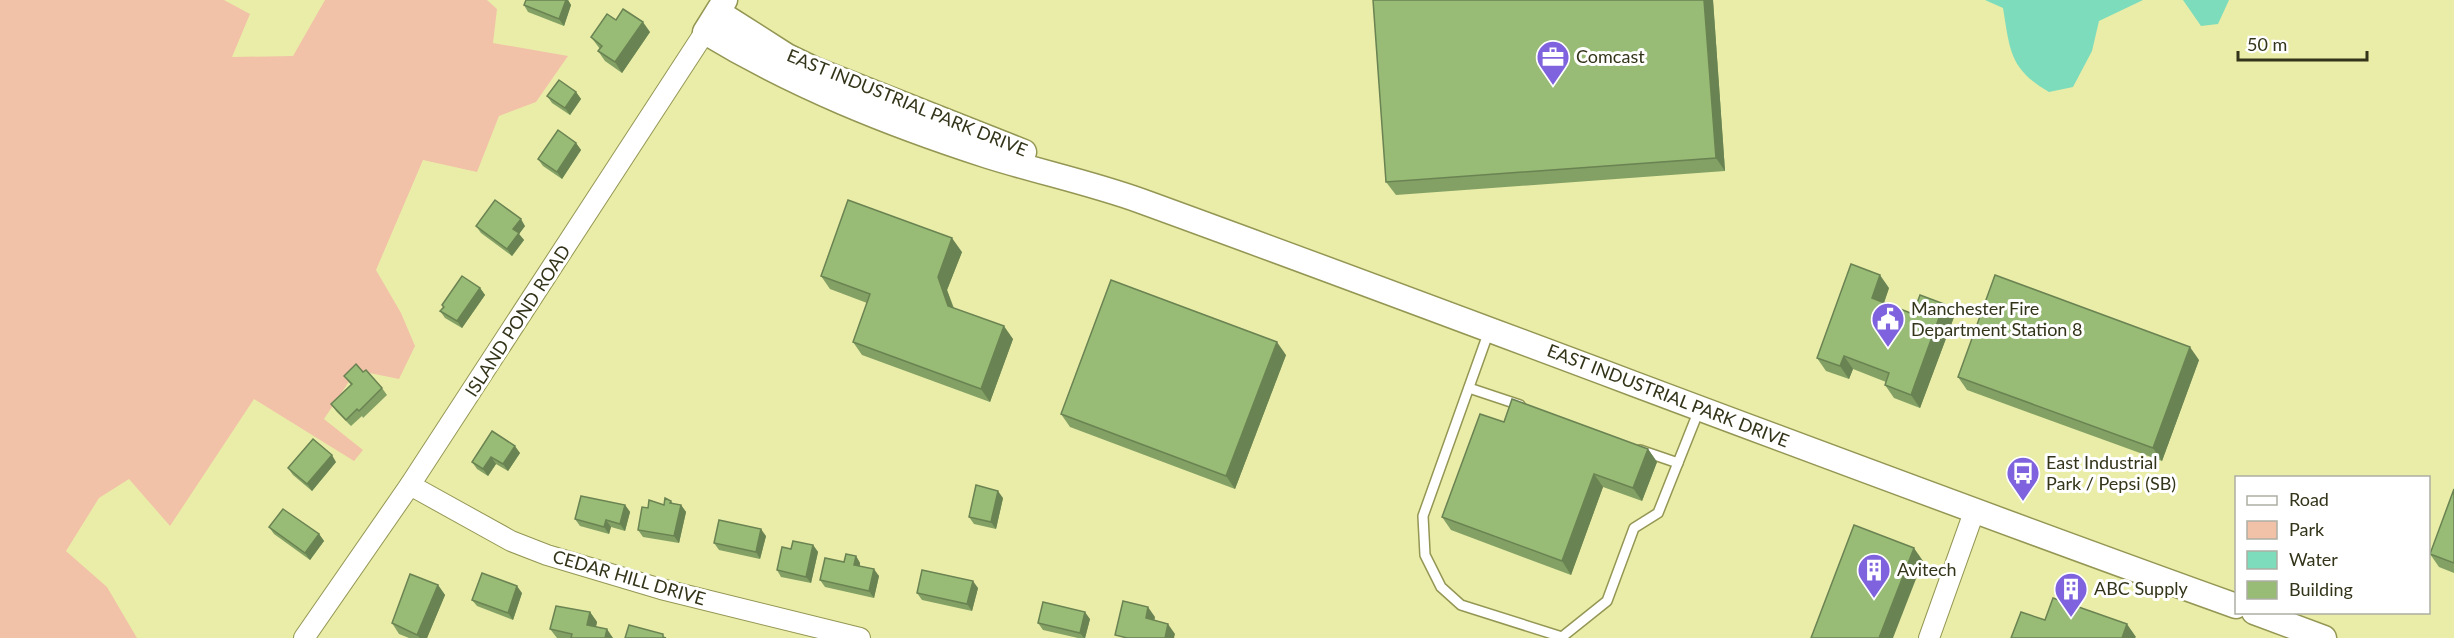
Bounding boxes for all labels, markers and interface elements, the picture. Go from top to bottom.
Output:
scale bar [2238,24,2367,62]
text: 50 m [2247,33,2287,55]
office icon: Comcast [1535,39,1571,86]
street label: EAST INDUSTRIAL PARK DRIVE [784,44,1031,160]
place label: Comcast [1576,45,1645,67]
street label: ISLAND POND ROAD [460,240,574,401]
place label: Manchester Fire Department Station 8 [1911,297,2082,340]
public building icon: Manchester Fire Department Station 8 [1870,301,1906,348]
street label: EAST INDUSTRIAL PARK DRIVE [1544,339,1792,451]
place label: East Industrial Park / Pepsi (SB) [2046,451,2176,494]
bus stop icon: East Industrial Park / Pepsi (SB) [2005,455,2041,502]
legend [2235,476,2430,614]
text: Road [2289,488,2329,510]
text: Park [2289,518,2325,540]
street label: CEDAR HILL DRIVE [550,545,708,609]
text: Water [2289,548,2338,570]
building icon: Avitech [1856,552,1892,599]
place label: Avitech [1897,558,1957,580]
building icon: ABC Supply [2053,571,2089,618]
place label: ABC Supply [2094,577,2189,599]
text: Building [2289,578,2353,600]

